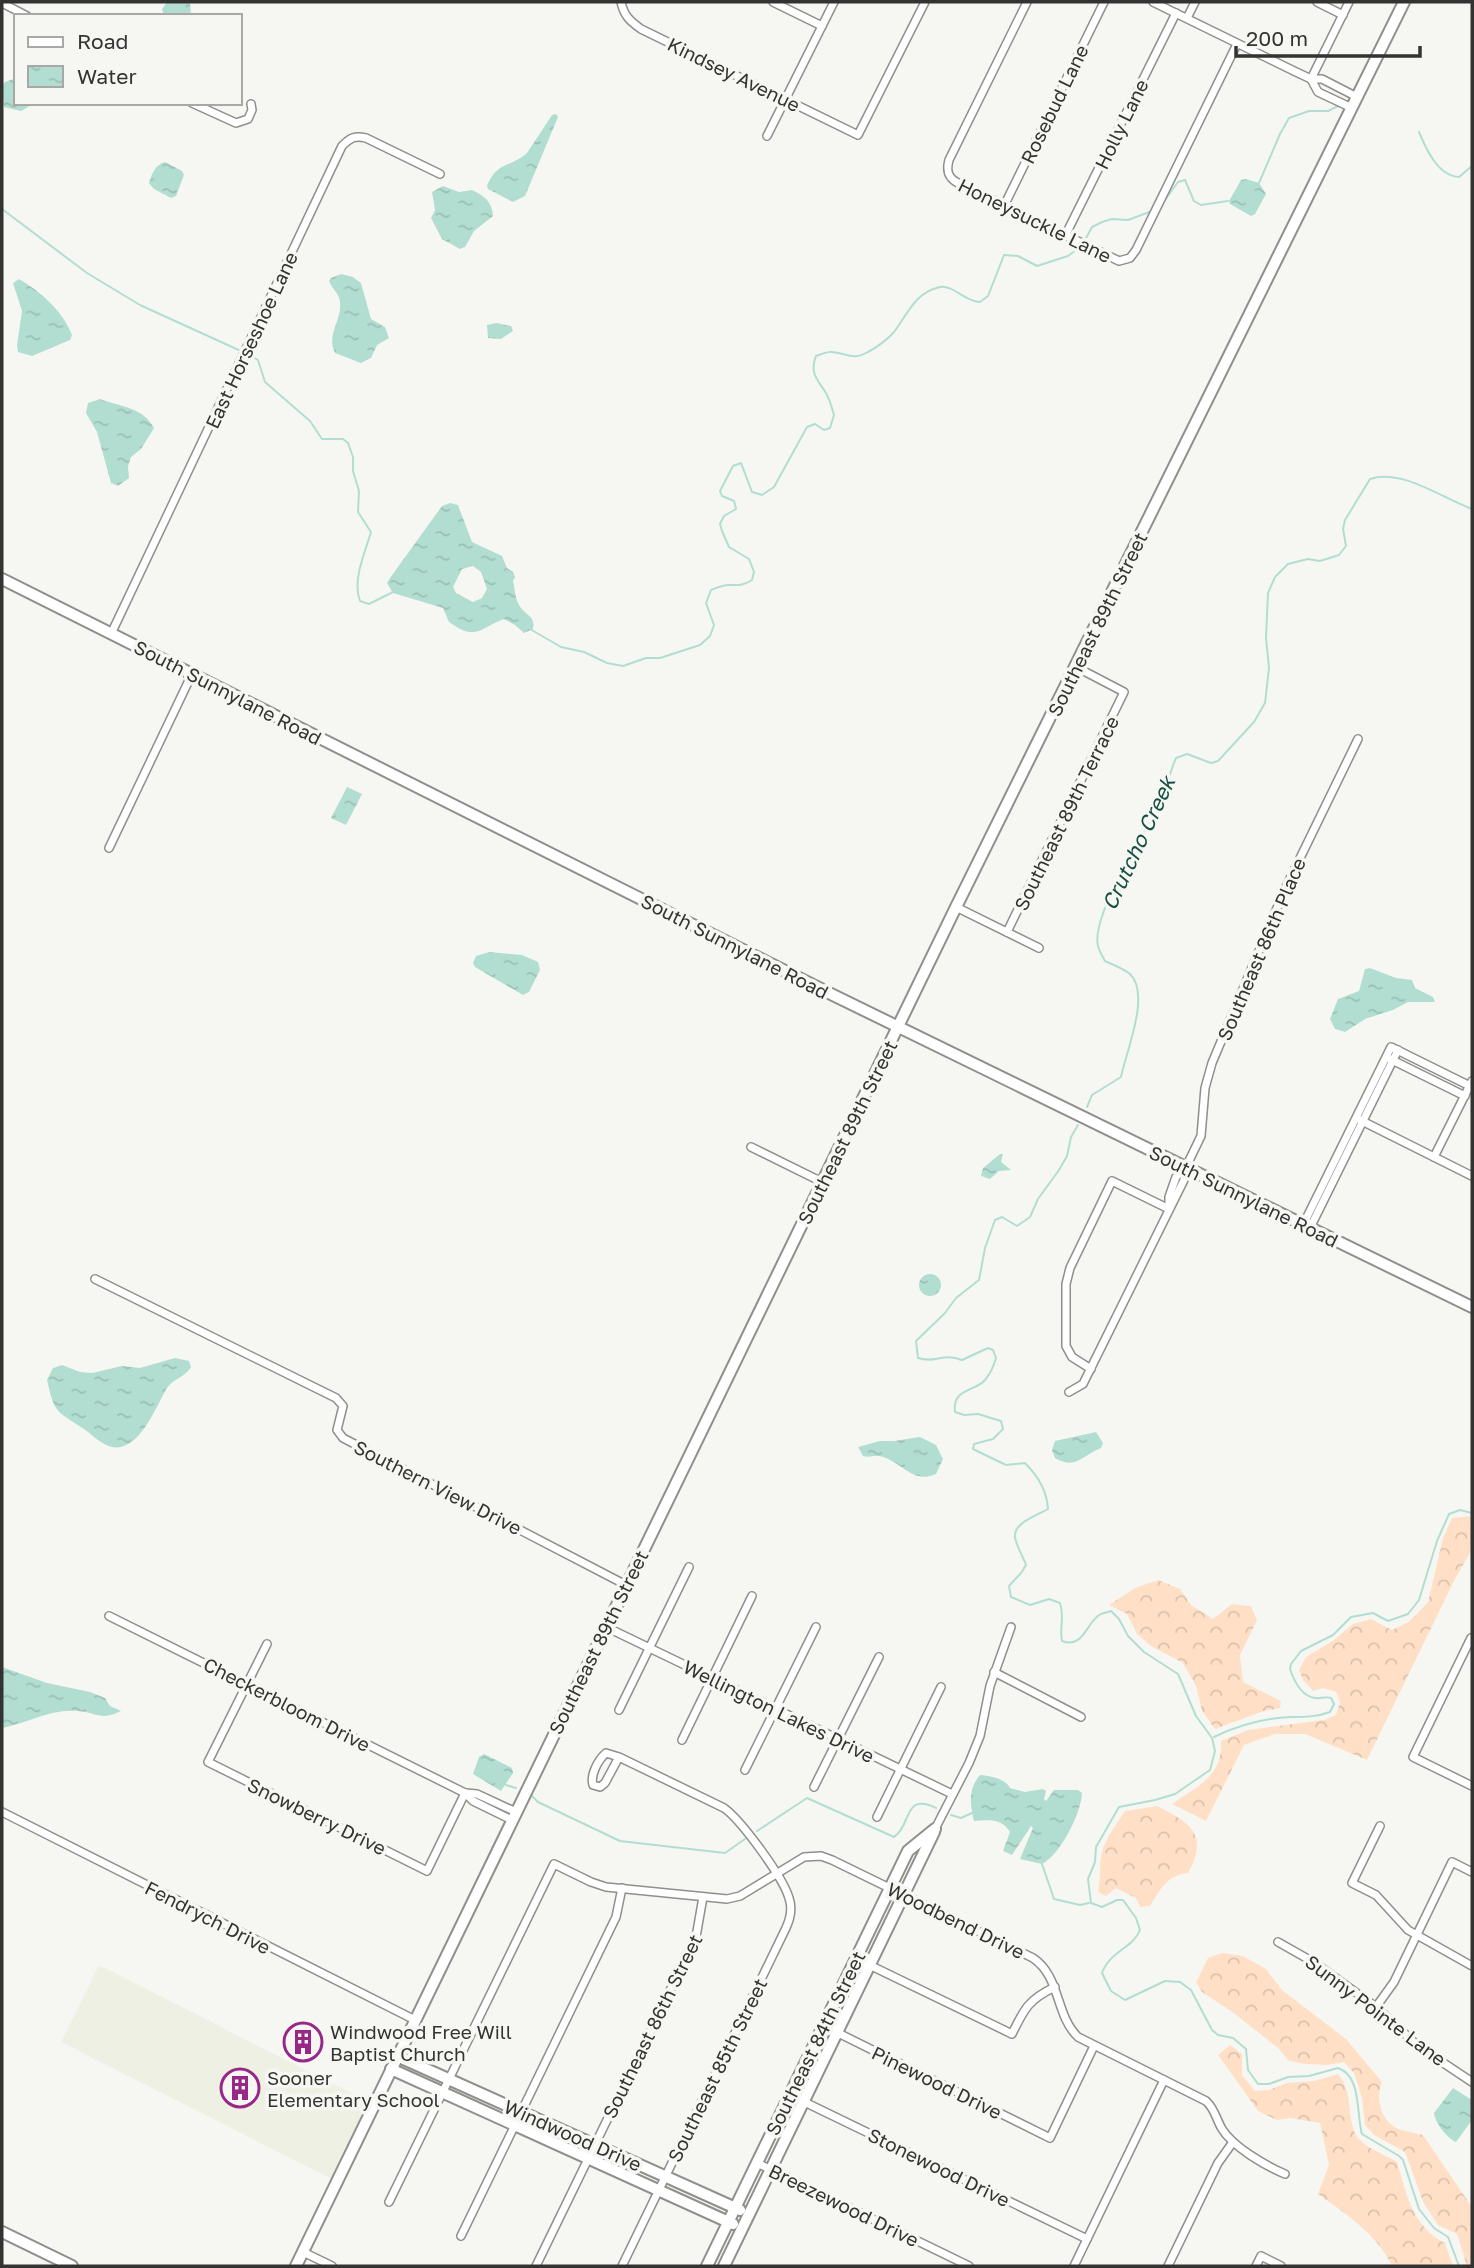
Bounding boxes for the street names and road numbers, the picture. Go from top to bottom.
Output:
street label: Kindsey Avenue [664,32,804,116]
street label: Rosebud Lane [1015,41,1093,167]
street label: Holly Lane [1089,75,1153,173]
street label: Honeysuckle Lane [955,173,1115,267]
street label: East Horseshoe Lane [200,248,302,432]
street label: Southeast 89th Street [1042,528,1152,720]
street label: South Sunnylane Road [130,635,326,749]
street label: Southeast 89th Terrace [1009,712,1123,914]
street label: Southeast 86th Place [1212,854,1310,1044]
street label: South Sunnylane Road [637,889,833,1003]
street label: Southeast 89th Street [792,1036,902,1228]
street label: South Sunnylane Road [1146,1140,1342,1252]
street label: Southern View Drive [350,1435,526,1539]
street label: Southeast 89th Street [543,1546,653,1738]
street label: Checkerbloom Drive [200,1652,374,1756]
street label: Wellington Lakes Drive [680,1655,878,1767]
street label: Snowberry Drive [244,1773,390,1859]
street label: Fendrych Drive [141,1876,275,1958]
street label: Woodbend Drive [884,1877,1028,1963]
street label: Southeast 86th Street [597,1930,707,2122]
street label: Southeast 84th Street [760,1947,870,2139]
street label: Sunny Pointe Lane [1301,1950,1451,2070]
street label: Southeast 85th Street [663,1974,771,2166]
street label: Pinewood Drive [868,2041,1006,2123]
street label: Windwood Drive [501,2094,645,2176]
street label: Stonewood Drive [864,2123,1014,2211]
street label: Breezewood Drive [765,2159,923,2251]

